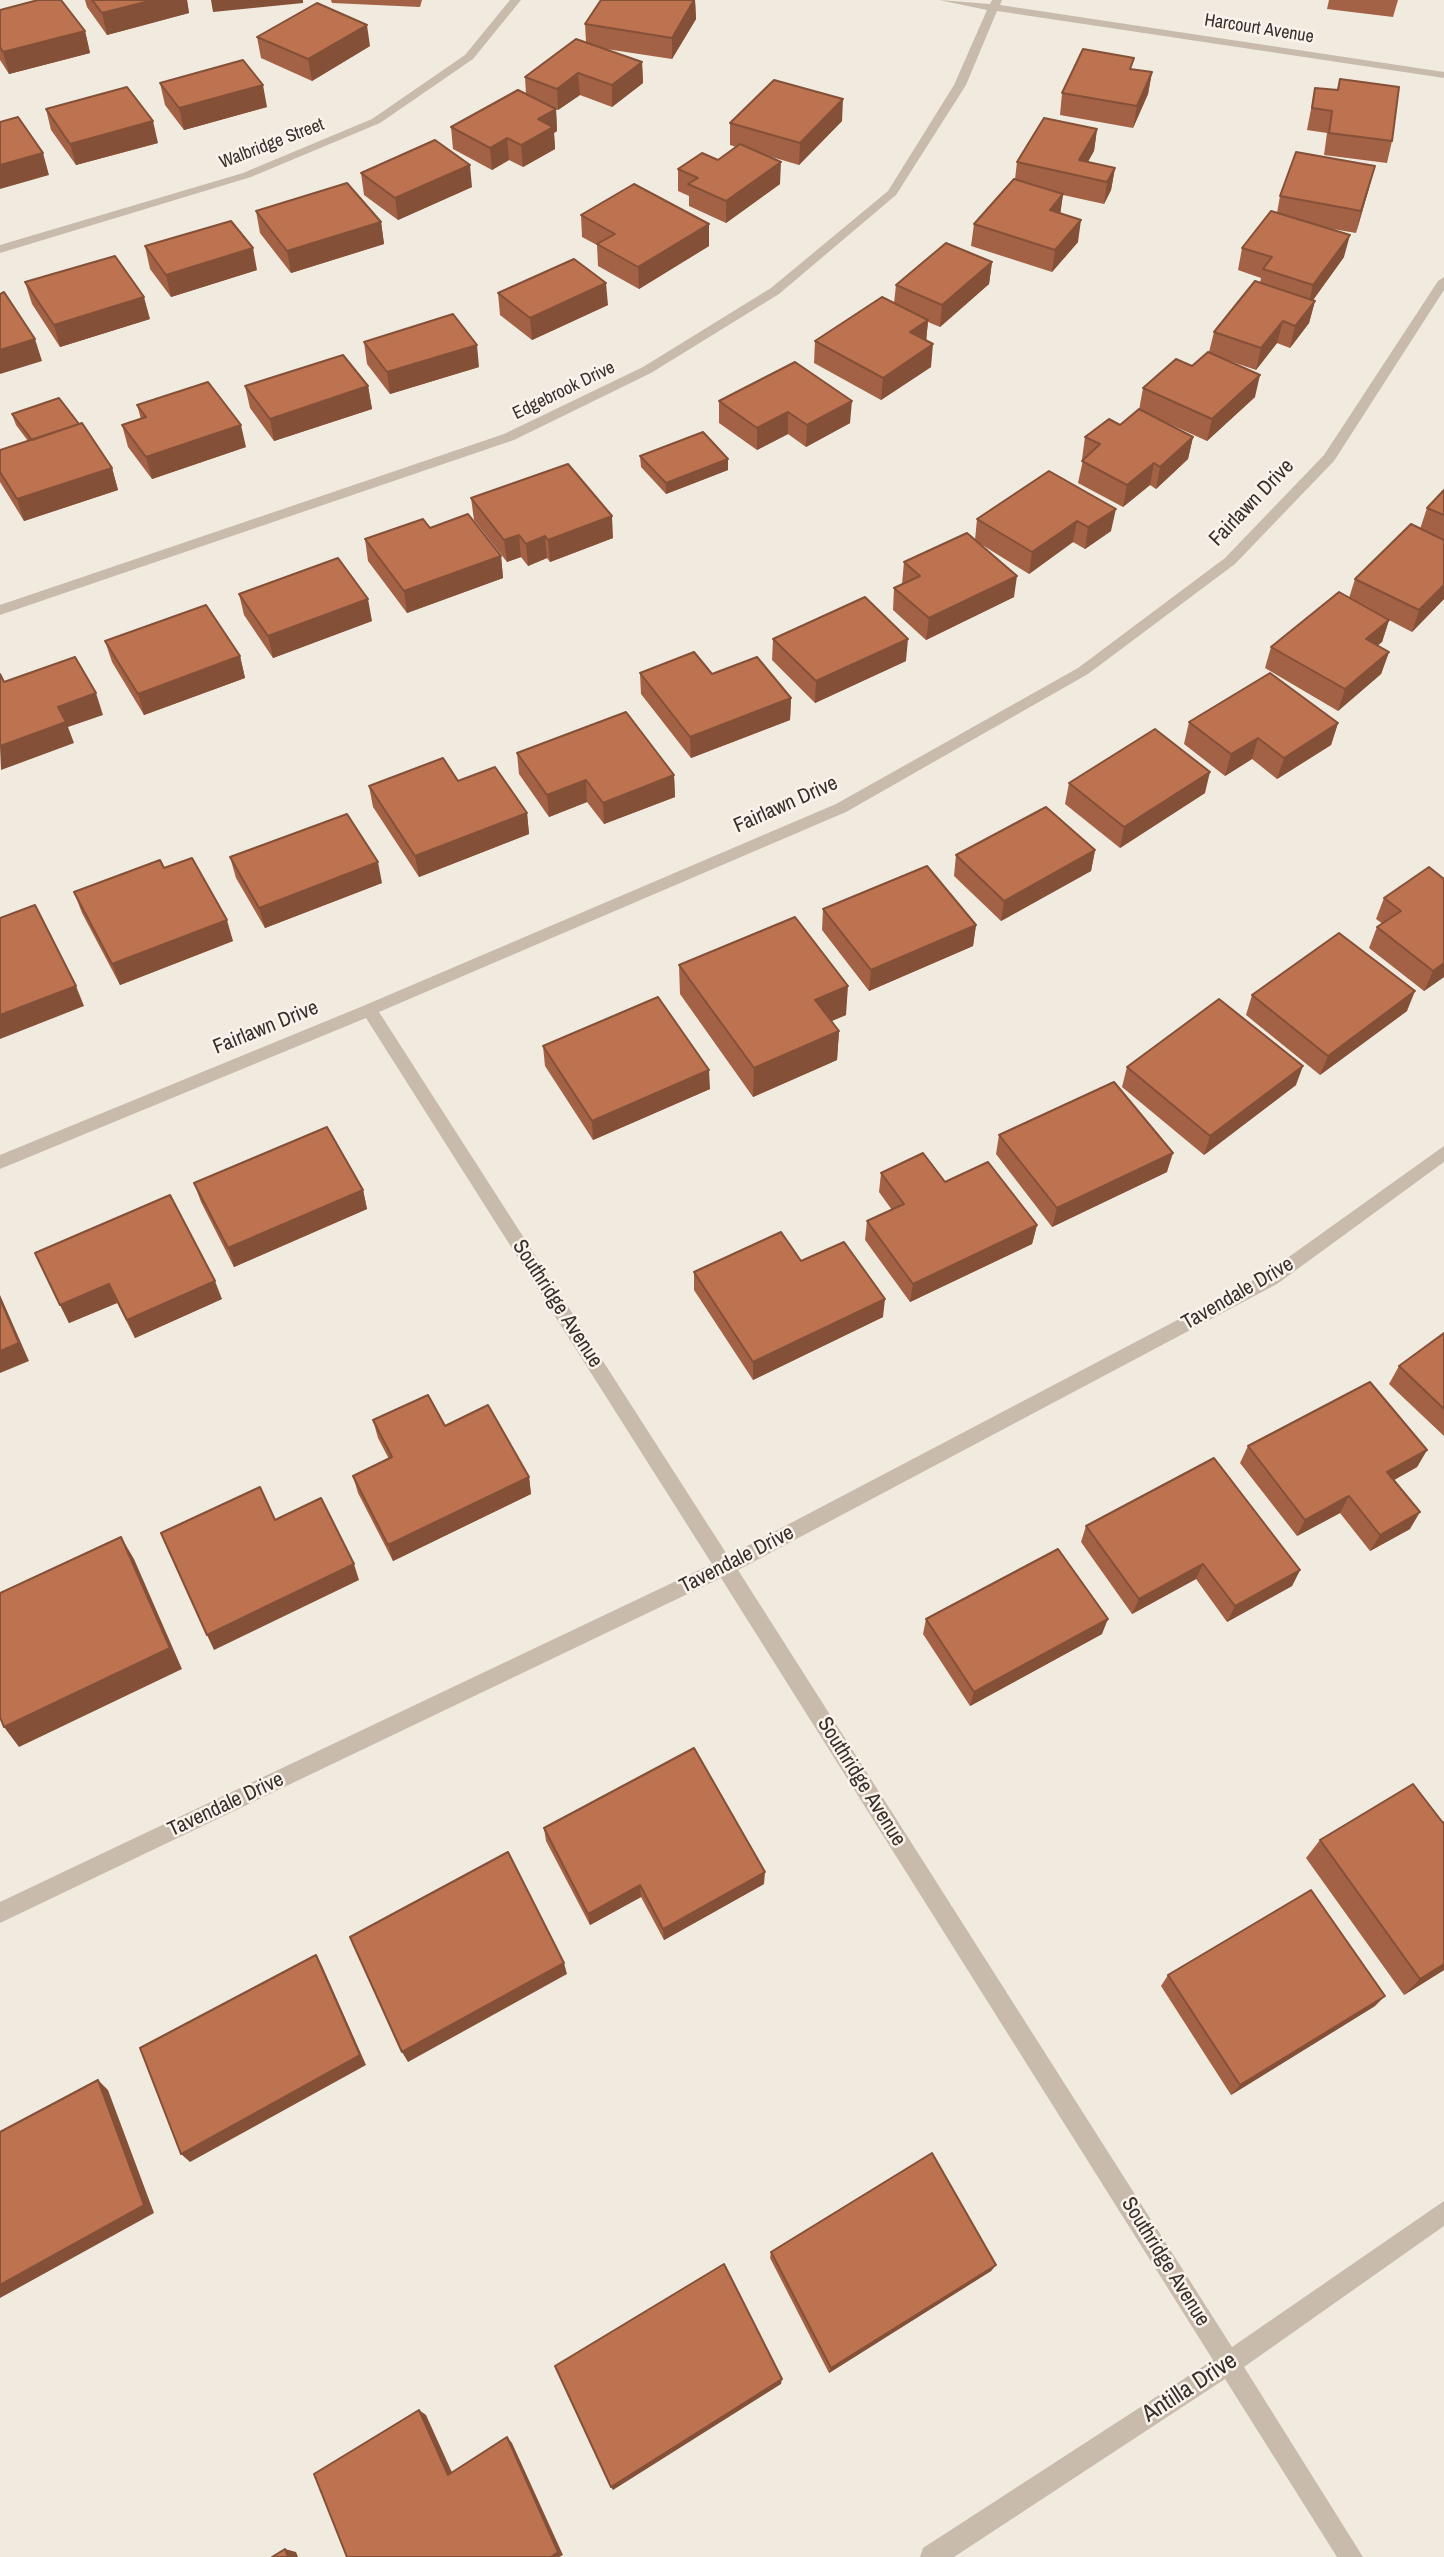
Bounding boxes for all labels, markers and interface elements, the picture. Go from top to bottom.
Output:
street label: Harcourt Avenue [1203,10,1315,48]
street label: Walbridge Street [217,114,327,174]
street label: Edgebrook Drive [509,357,619,425]
street label: Fairlawn Drive [1204,454,1300,552]
street label: Fairlawn Drive [730,771,842,839]
street label: Fairlawn Drive [210,996,322,1060]
street label: Southridge Avenue [506,1235,608,1373]
street label: Tavendale Drive [1178,1252,1298,1336]
street label: Tavendale Drive [676,1520,798,1600]
street label: Southridge Avenue [811,1713,911,1851]
street label: Tavendale Drive [164,1767,288,1843]
street label: Southridge Avenue [1115,2193,1215,2331]
street label: Antilla Drive [1137,2347,1243,2429]

